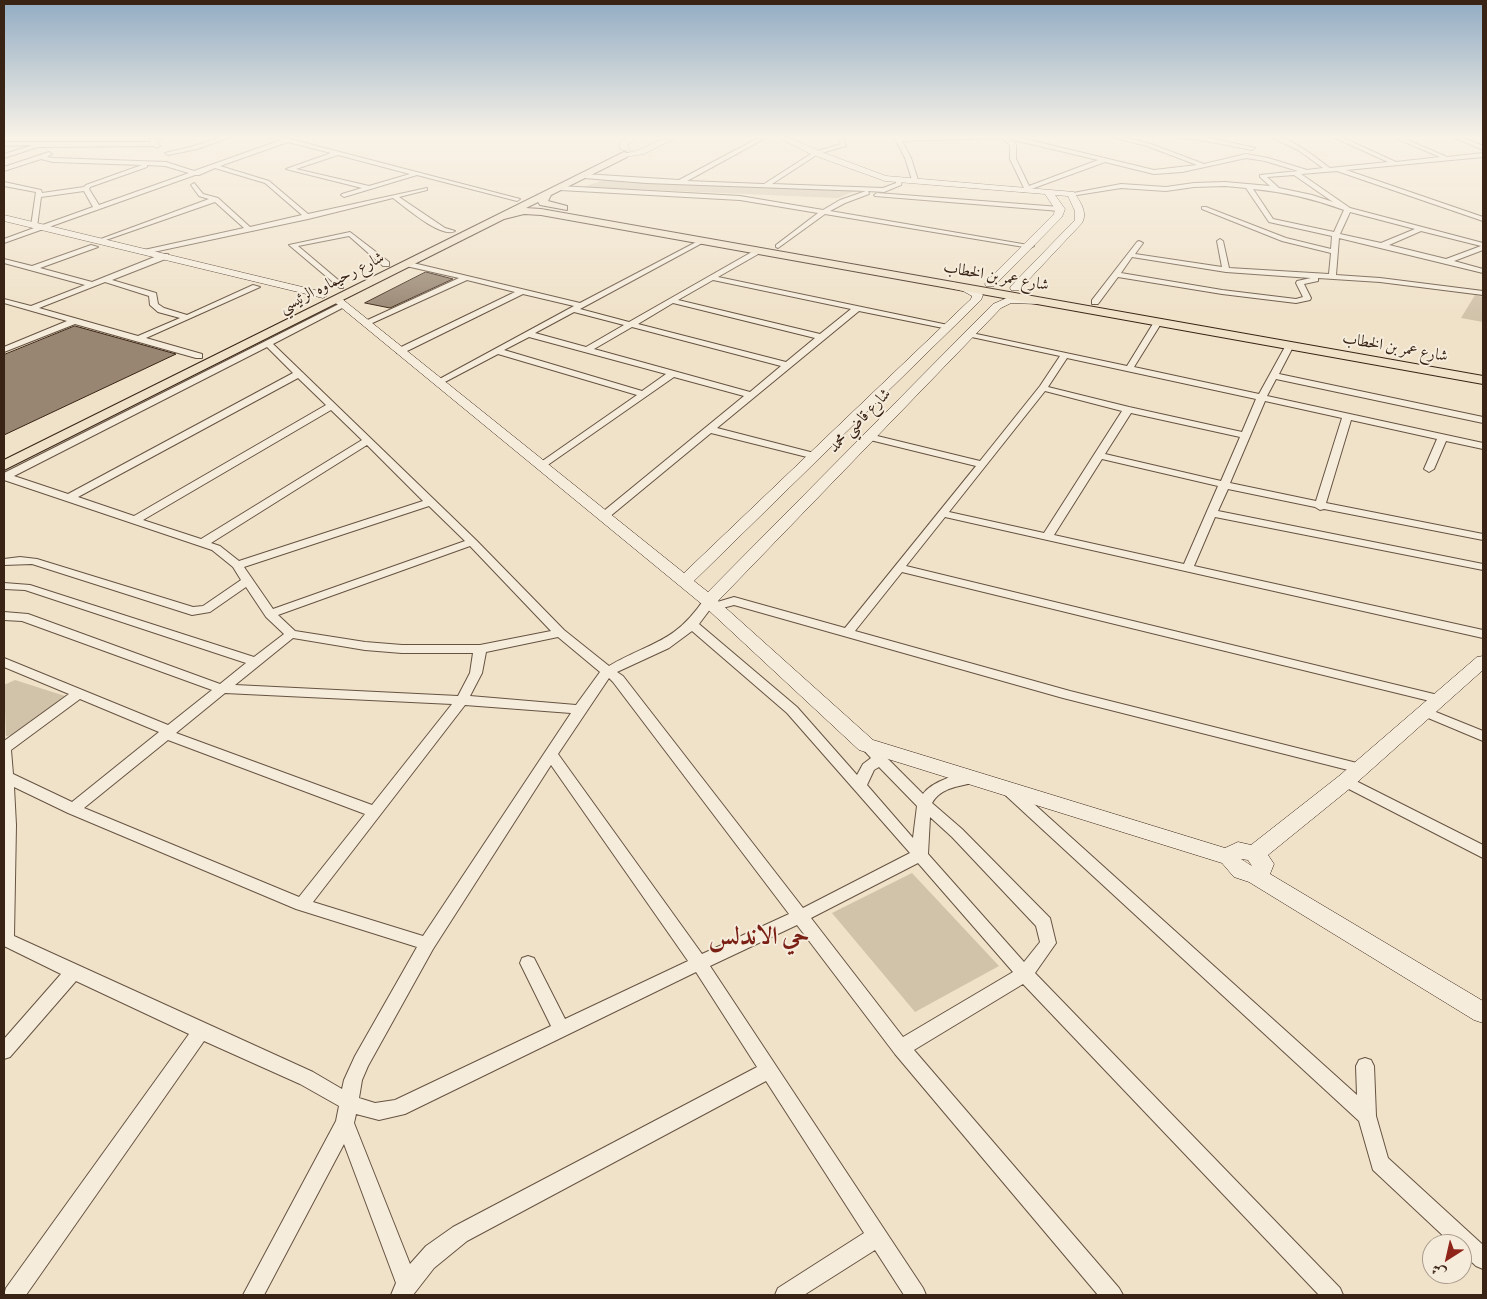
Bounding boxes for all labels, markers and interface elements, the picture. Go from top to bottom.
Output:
street label: شارع رحيماوه الرئيسي [276,248,388,318]
street label: شارع عمر بن الخطاب [942,258,1050,296]
street label: شارع عمر بن الخطاب [1341,329,1449,367]
street label: شارع قاضي محمد [825,385,895,457]
district label: حي الاندلس [709,923,809,953]
north arrow [1422,1234,1472,1284]
text: ش [1428,1259,1450,1283]

